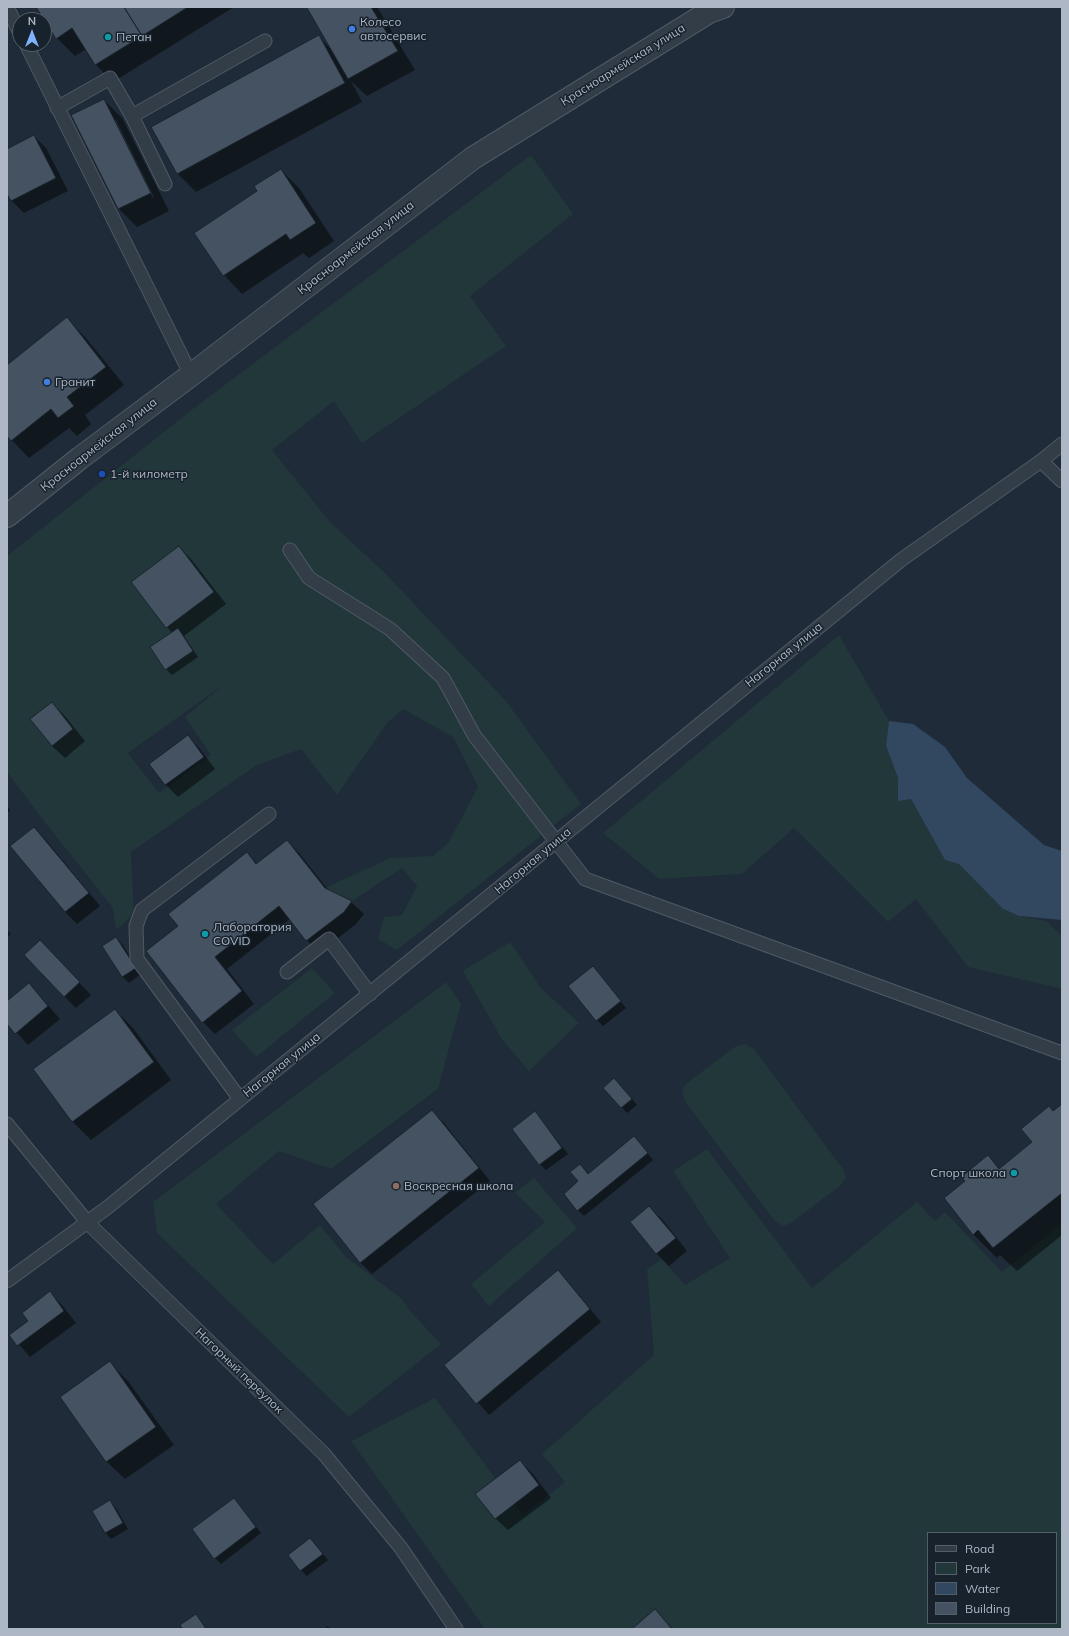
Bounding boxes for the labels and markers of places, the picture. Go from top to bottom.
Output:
place label: Колесо автосервис [360,15,426,43]
marker: Колесо автосервис [347,24,357,34]
place label: Петан [116,30,152,44]
marker: Петан [103,32,113,42]
place label: Гранит [55,375,95,389]
marker: Гранит [42,377,52,387]
place label: 1-й километр [110,467,188,481]
marker: 1-й километр [97,469,107,479]
place label: Лаборатория COVID [213,920,292,948]
marker: Лаборатория COVID [200,929,210,939]
place label: Спорт школа [930,1166,1006,1180]
marker: Спорт школа [1009,1168,1019,1178]
place label: Воскресная школа [404,1179,513,1193]
marker: Воскресная школа [391,1181,401,1191]

